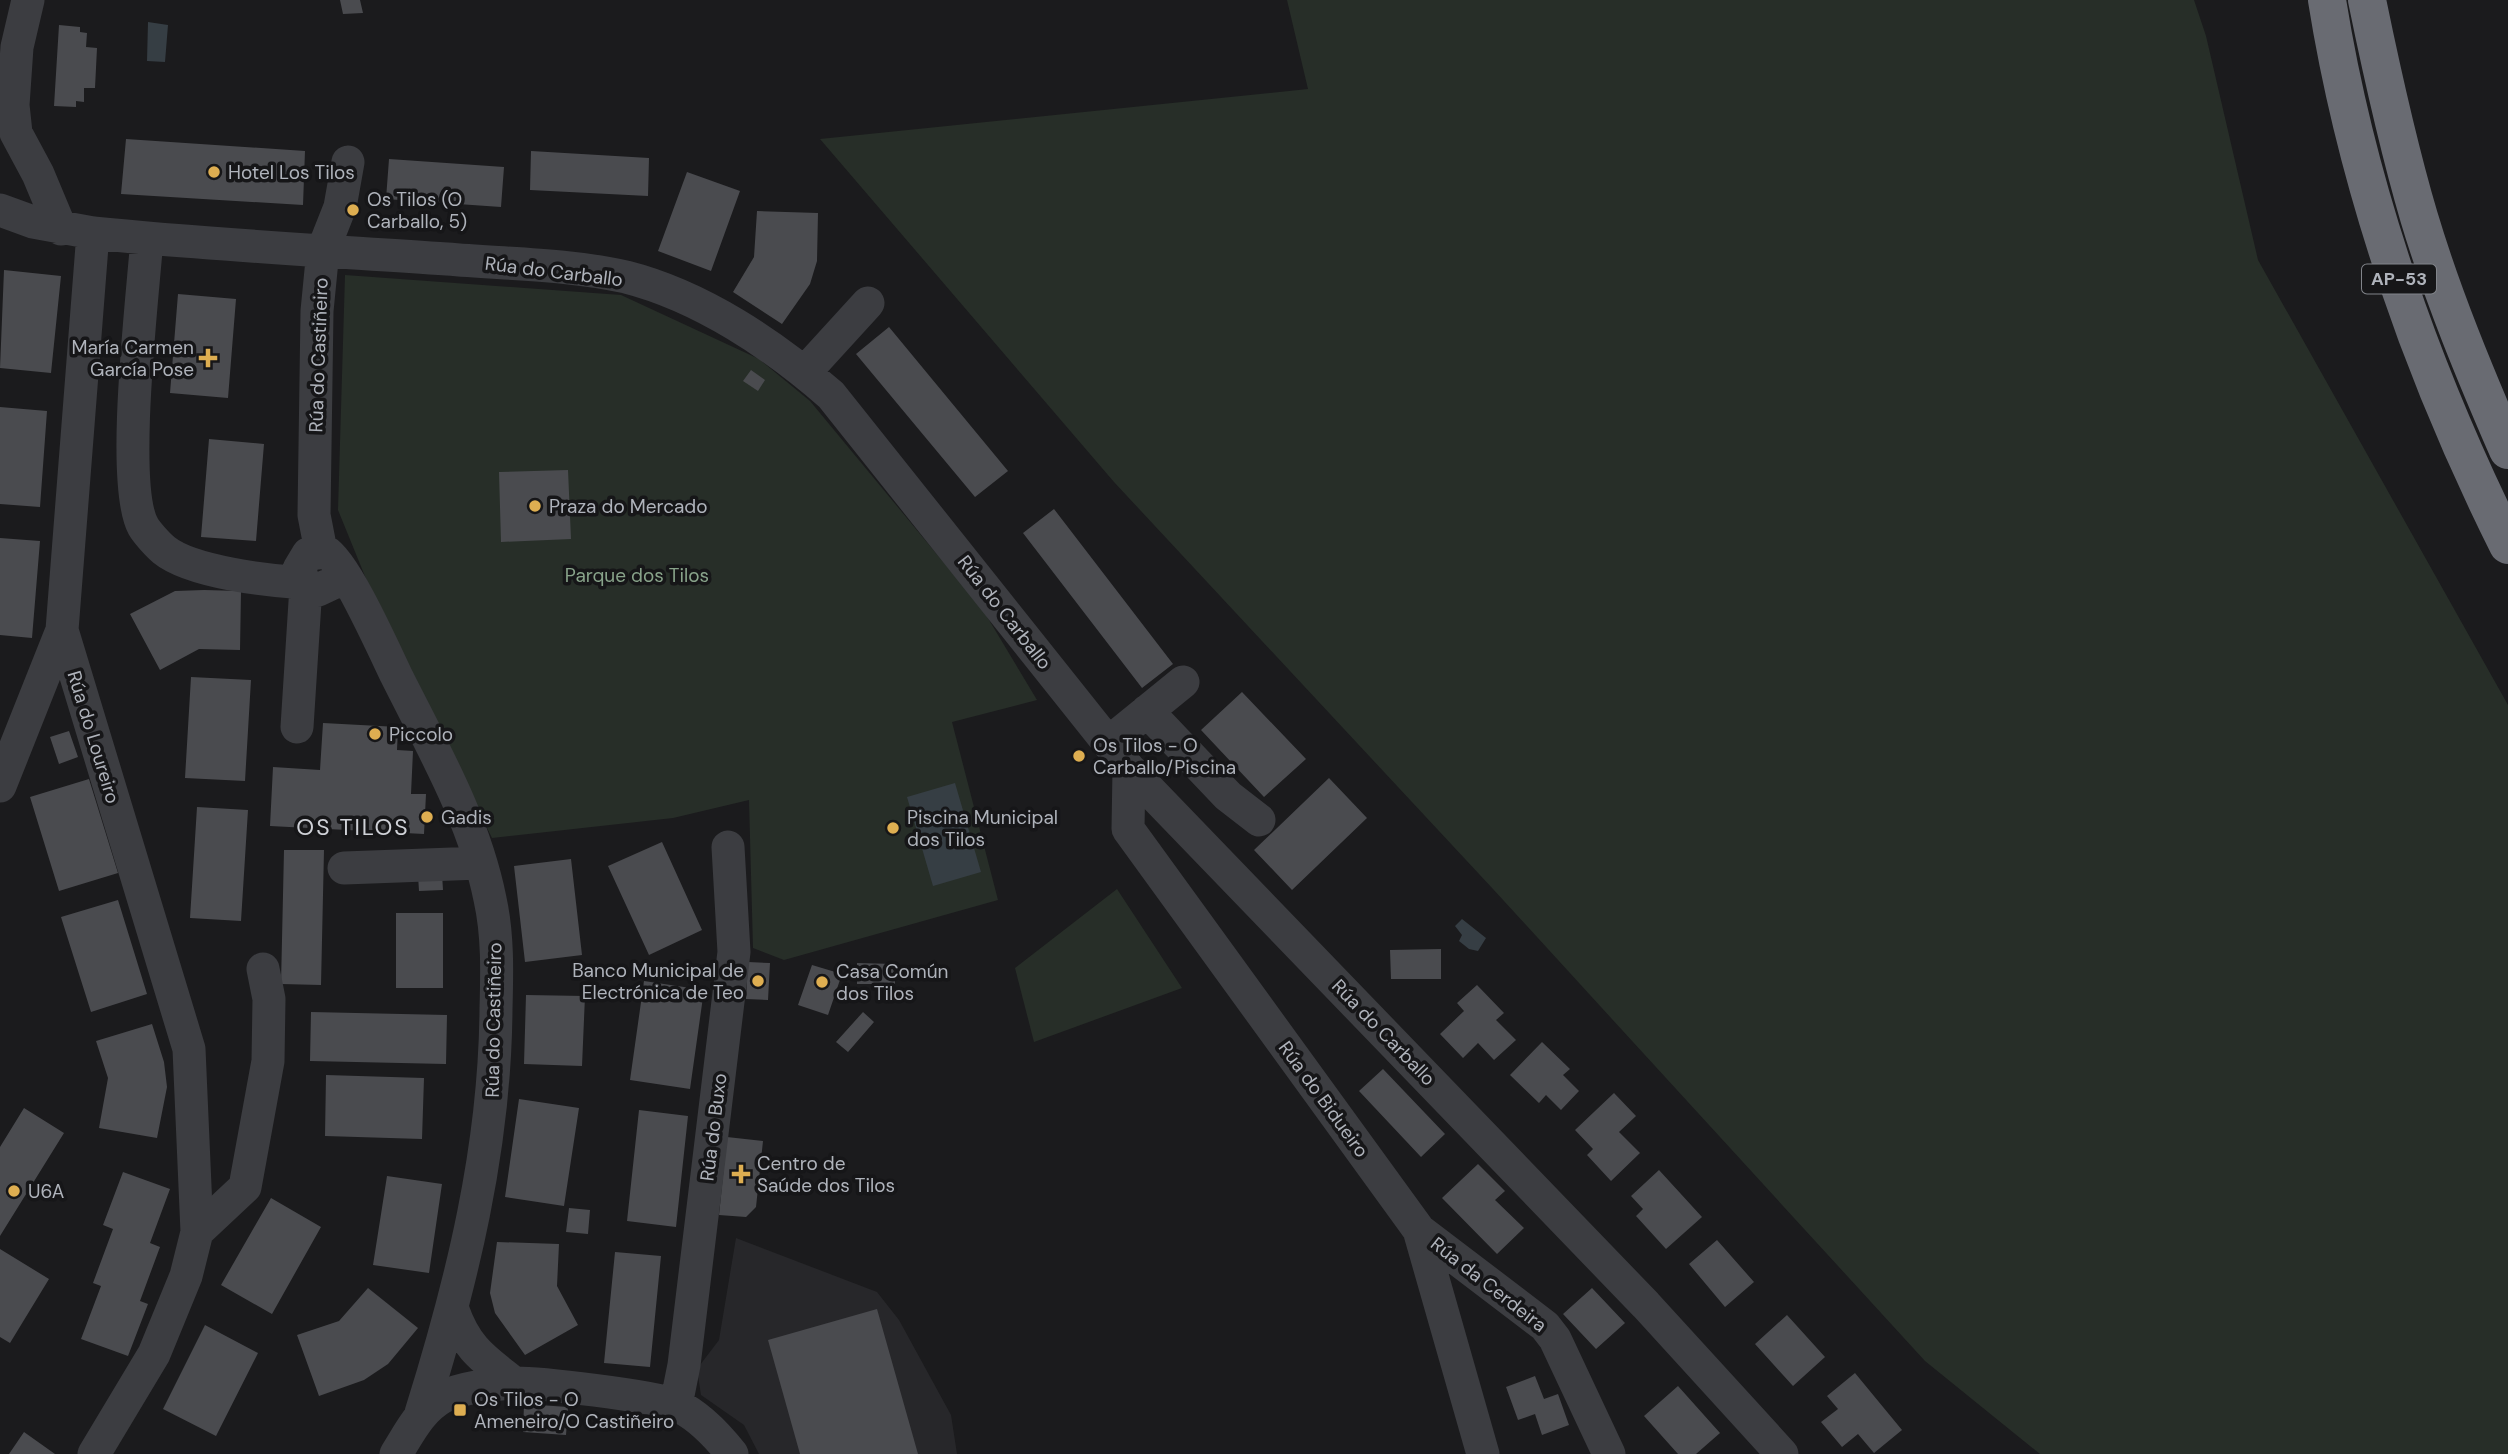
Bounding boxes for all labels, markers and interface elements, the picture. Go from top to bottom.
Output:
place label: Hotel Los Tilos [228,160,355,185]
marker: Hotel Los Tilos [206,164,222,180]
place label: Os Tilos (O Carballo, 5) [367,187,467,234]
marker: Os Tilos (O Carballo, 5) [345,202,361,218]
street label: Rúa do Carballo [484,251,624,292]
road number: AP-53 [2362,264,2436,293]
street label: Rúa do Castiñeiro [303,277,334,433]
place label: María Carmen García Pose [71,335,194,382]
marker: María Carmen García Pose [200,350,216,366]
place label: Praza do Mercado [549,494,708,519]
marker: Praza do Mercado [527,498,543,514]
street label: Rúa do Carballo [952,550,1057,675]
park label: Parque dos Tilos [565,563,709,588]
street label: Rúa do Loureiro [61,668,126,807]
place label: Piccolo [389,722,453,747]
marker: Piccolo [367,726,383,742]
place label: Os Tilos - O Carballo/Piscina [1093,733,1236,780]
marker: Os Tilos - O Carballo/Piscina [1071,748,1087,764]
place label: Gadis [441,805,492,830]
place label: Piscina Municipal dos Tilos [907,805,1058,852]
marker: Gadis [419,809,435,825]
district label: OS TILOS [296,812,410,842]
marker: Piscina Municipal dos Tilos [885,820,901,836]
street label: Rúa do Castiñeiro [480,942,507,1098]
place label: Banco Municipal de Electrónica de Teo [572,958,744,1005]
place label: Casa Común dos Tilos [836,959,949,1006]
marker: Banco Municipal de Electrónica de Teo [750,973,766,989]
marker: Casa Común dos Tilos [814,974,830,990]
street label: Rúa do Carballo [1326,974,1441,1091]
street label: Rúa do Bidueiro [1273,1036,1374,1162]
street label: Rúa do Buxo [694,1072,733,1182]
place label: Centro de Saúde dos Tilos [757,1151,895,1198]
marker: Centro de Saúde dos Tilos [731,1164,751,1184]
place label: U6A [28,1179,65,1204]
marker: U6A [6,1183,22,1199]
street label: Rúa da Cerdeira [1426,1231,1552,1338]
place label: Os Tilos - O Ameneiro/O Castiñeiro [474,1387,674,1434]
marker: Os Tilos - O Ameneiro/O Castiñeiro [452,1402,468,1418]

